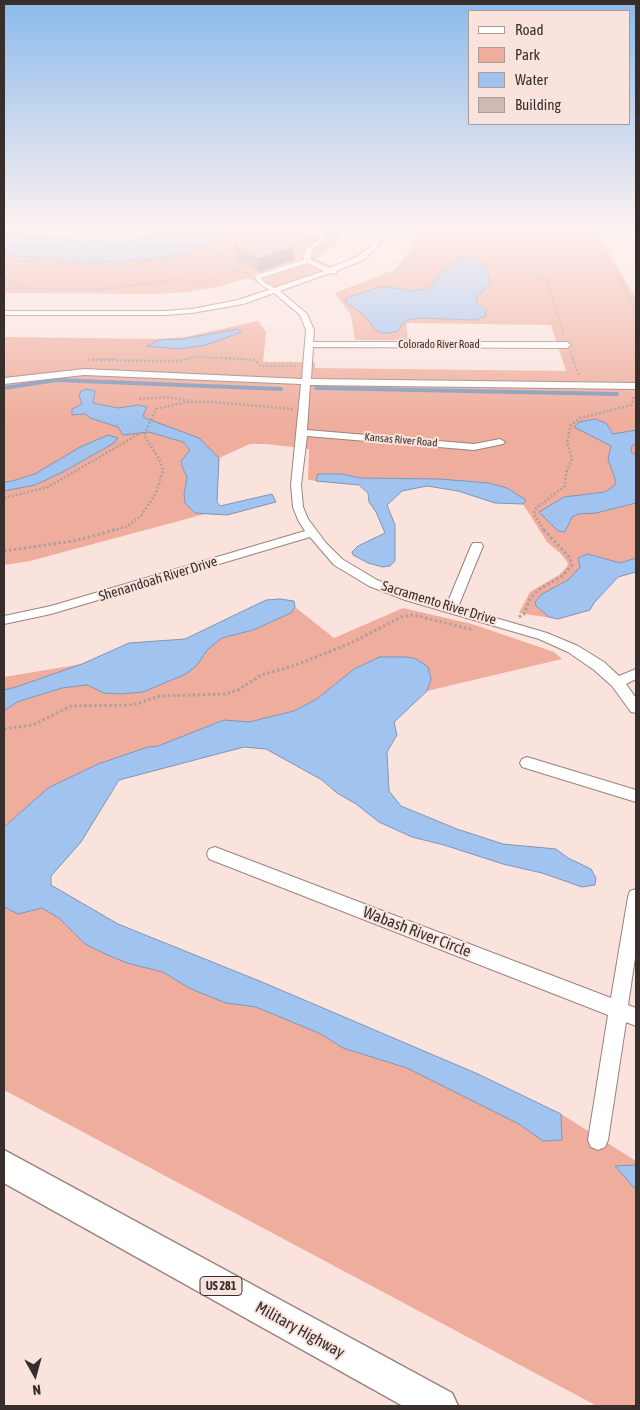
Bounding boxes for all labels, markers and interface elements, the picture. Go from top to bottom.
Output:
legend [468,10,630,125]
text: Road [515,21,544,38]
text: Park [515,46,540,63]
text: Water [515,71,548,88]
text: Building [515,96,561,113]
street label: Colorado River Road [398,338,480,352]
street label: Kansas River Road [364,430,438,450]
street label: Shenandoah River Drive [97,553,219,605]
street label: Sacramento River Drive [380,578,498,628]
street label: Wabash River Circle [360,903,474,961]
road number: US 281 [200,1276,242,1295]
street label: Military Highway [252,1298,348,1362]
north arrow [10,1350,60,1400]
text: N [32,1381,42,1398]

